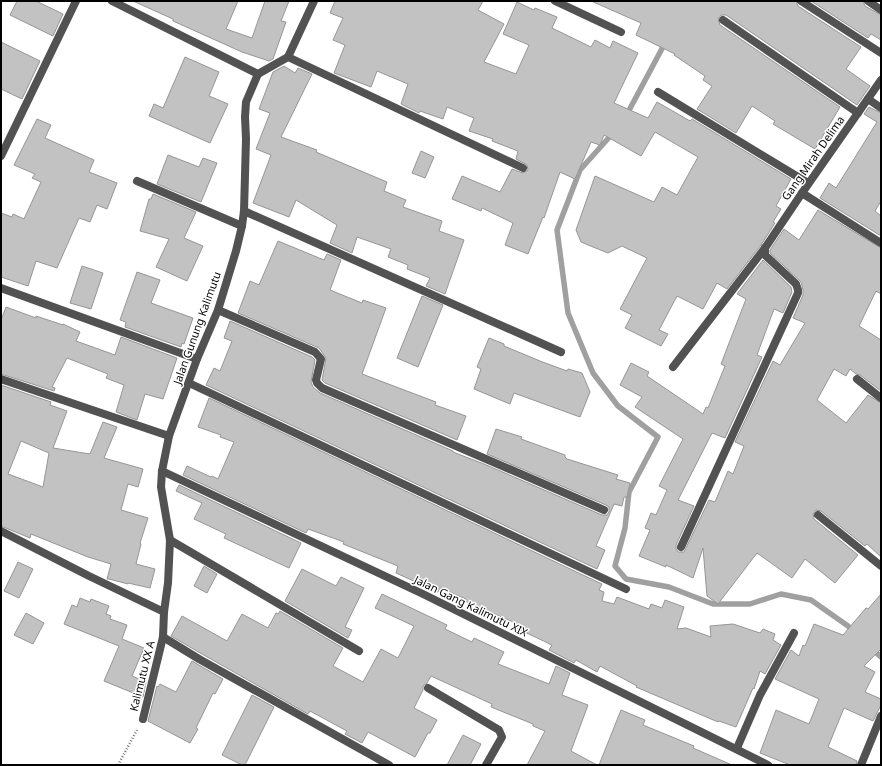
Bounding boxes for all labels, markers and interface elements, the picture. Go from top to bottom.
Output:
street label: Gang Mirah Delima [778,112,847,203]
street label: Jalan Gunung Kalimutu [169,269,224,387]
street label: Jalan Gang Kalimutu XIX [411,571,531,640]
street label: Kalimutu XX A [126,638,158,713]

